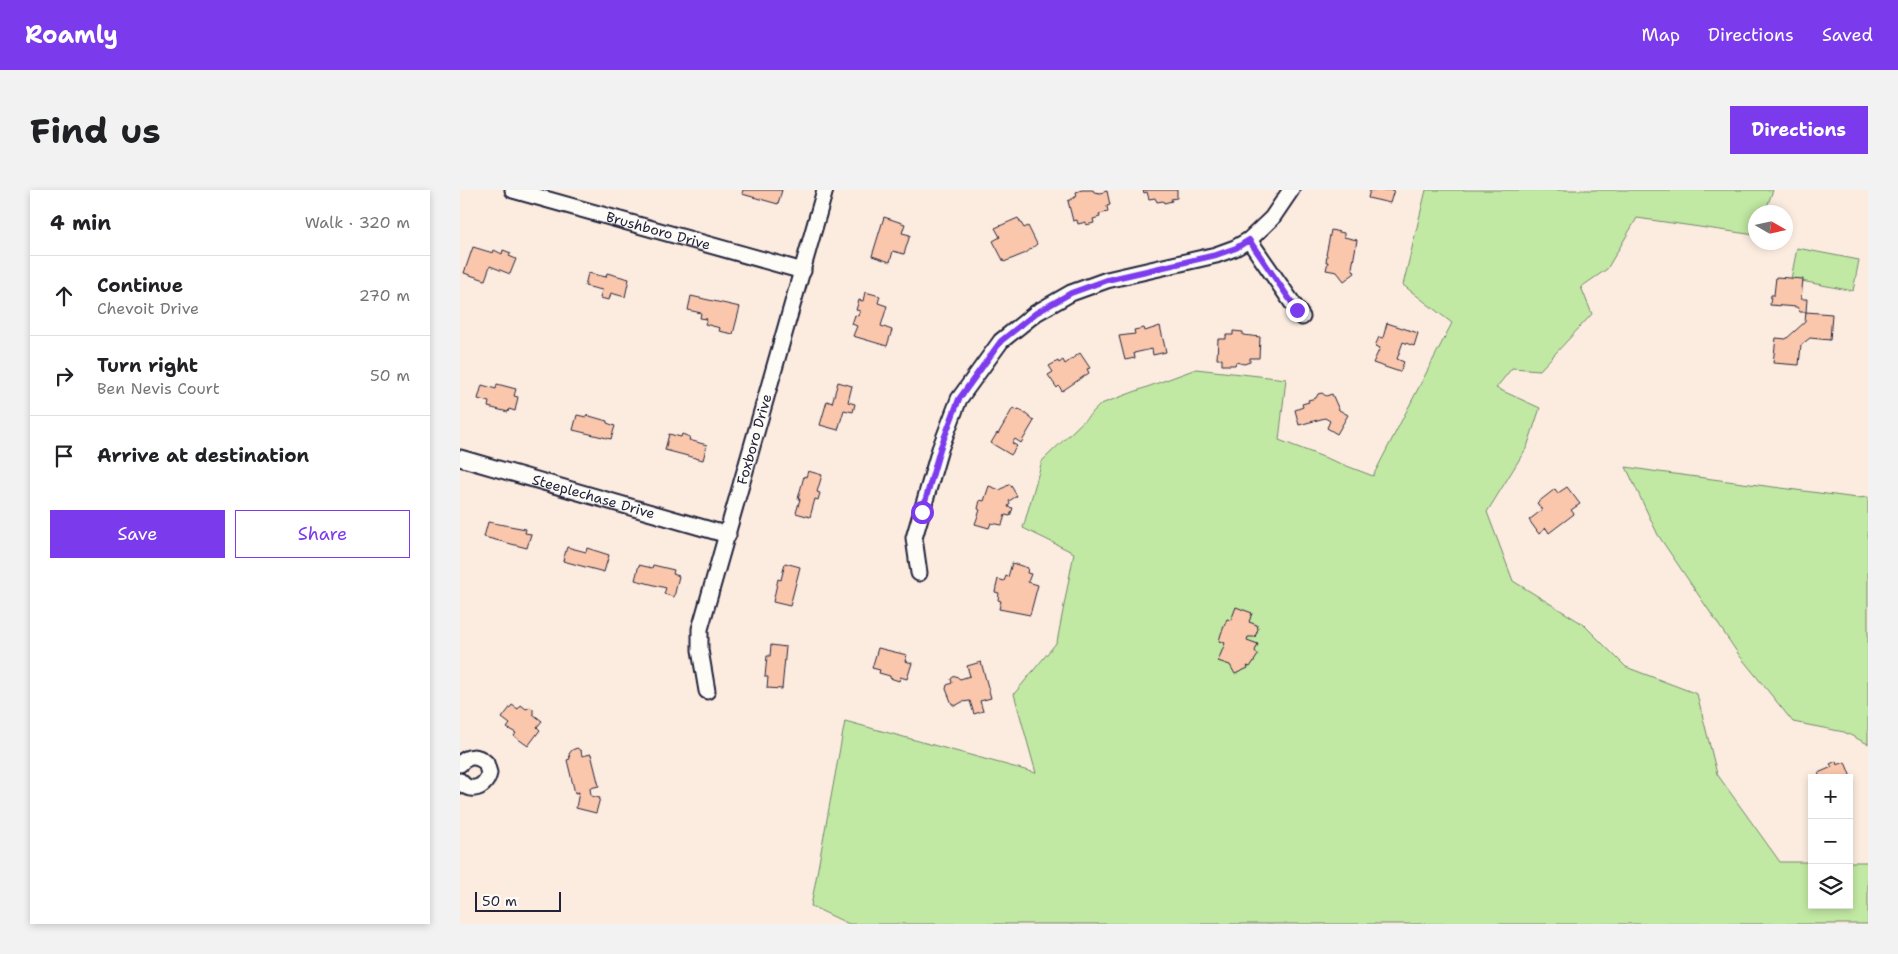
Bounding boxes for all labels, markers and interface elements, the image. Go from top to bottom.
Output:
text: Roamly [25,19,118,51]
text: Map [1642,23,1680,47]
text: Directions [1708,23,1794,47]
text: Saved [1822,23,1873,47]
button: Directions [1730,106,1868,154]
text: Find us [30,107,161,154]
north arrow [1748,205,1793,250]
street label: Brushboro Drive [604,207,713,254]
text: 4 min [50,209,111,237]
text: Walk · 320 m [305,212,410,233]
text: Continue [97,273,183,298]
icon: ahead [50,282,78,310]
text: 270 m [359,285,410,306]
text: Chevoit Drive [97,298,199,319]
route end [1286,299,1309,322]
text: Turn right [97,353,198,378]
icon: right [50,362,78,390]
text: 50 m [370,365,410,386]
text: Ben Nevis Court [97,378,220,399]
street label: Foxboro Drive [733,392,776,486]
icon: arrive [50,442,78,470]
text: Arrive at destination [97,443,309,468]
street label: Steeplechase Drive [530,470,657,523]
route start [911,501,934,524]
button: Save [50,510,225,558]
button: Share [235,510,410,558]
map controls [1808,774,1853,909]
button: + [1808,774,1853,819]
button: − [1808,819,1853,864]
button: layers [1808,864,1853,909]
scale bar [475,889,561,912]
text: 50 m [482,892,517,910]

